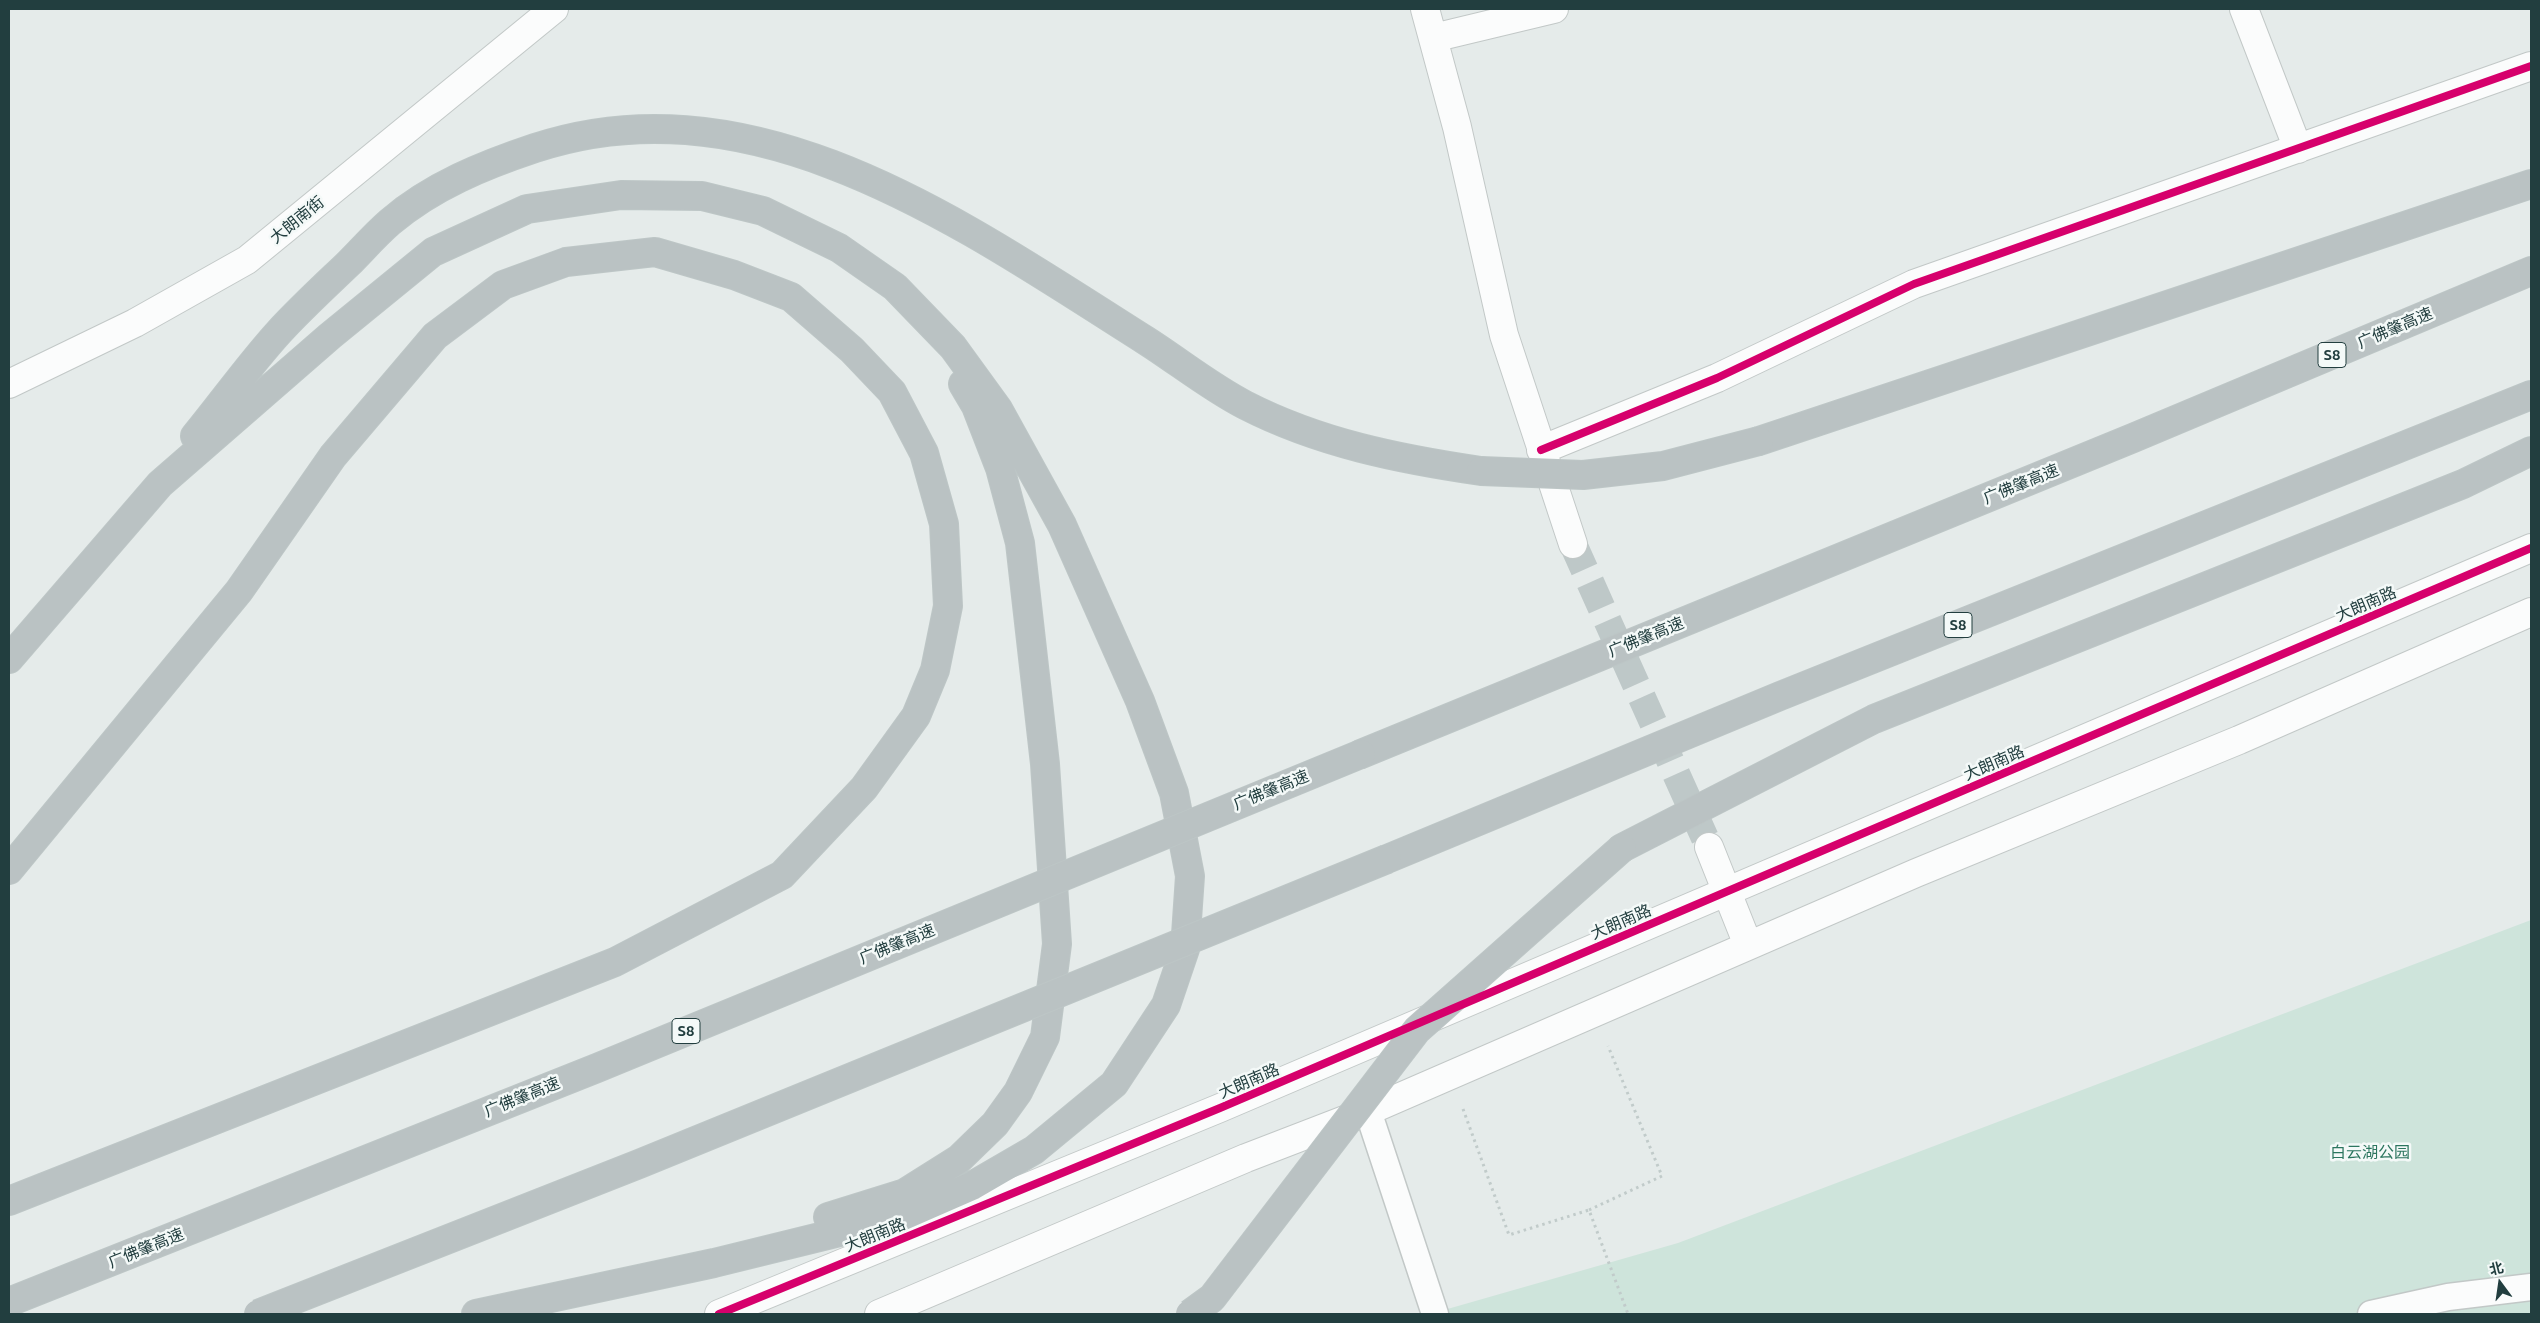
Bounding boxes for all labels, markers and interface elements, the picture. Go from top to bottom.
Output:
street label: 大朗南街 [266,192,328,248]
street label: 广佛肇高速 [2354,304,2436,352]
road number: S8 [2318,342,2346,368]
street label: 广佛肇高速 [1980,460,2062,508]
street label: 大朗南路 [2333,583,2399,625]
road number: S8 [1944,612,1972,638]
street label: 广佛肇高速 [1605,613,1687,661]
street label: 大朗南路 [1961,742,2027,784]
street label: 广佛肇高速 [1230,766,1312,814]
street label: 大朗南路 [1588,901,1654,943]
street label: 广佛肇高速 [856,920,938,968]
road number: S8 [672,1018,700,1044]
street label: 大朗南路 [1216,1060,1282,1102]
street label: 广佛肇高速 [481,1073,563,1121]
park label: 白云湖公园 [2330,1143,2410,1163]
street label: 大朗南路 [842,1214,908,1256]
street label: 广佛肇高速 [105,1224,187,1272]
north arrow [2475,1258,2525,1308]
text: 北 [2488,1259,2505,1278]

